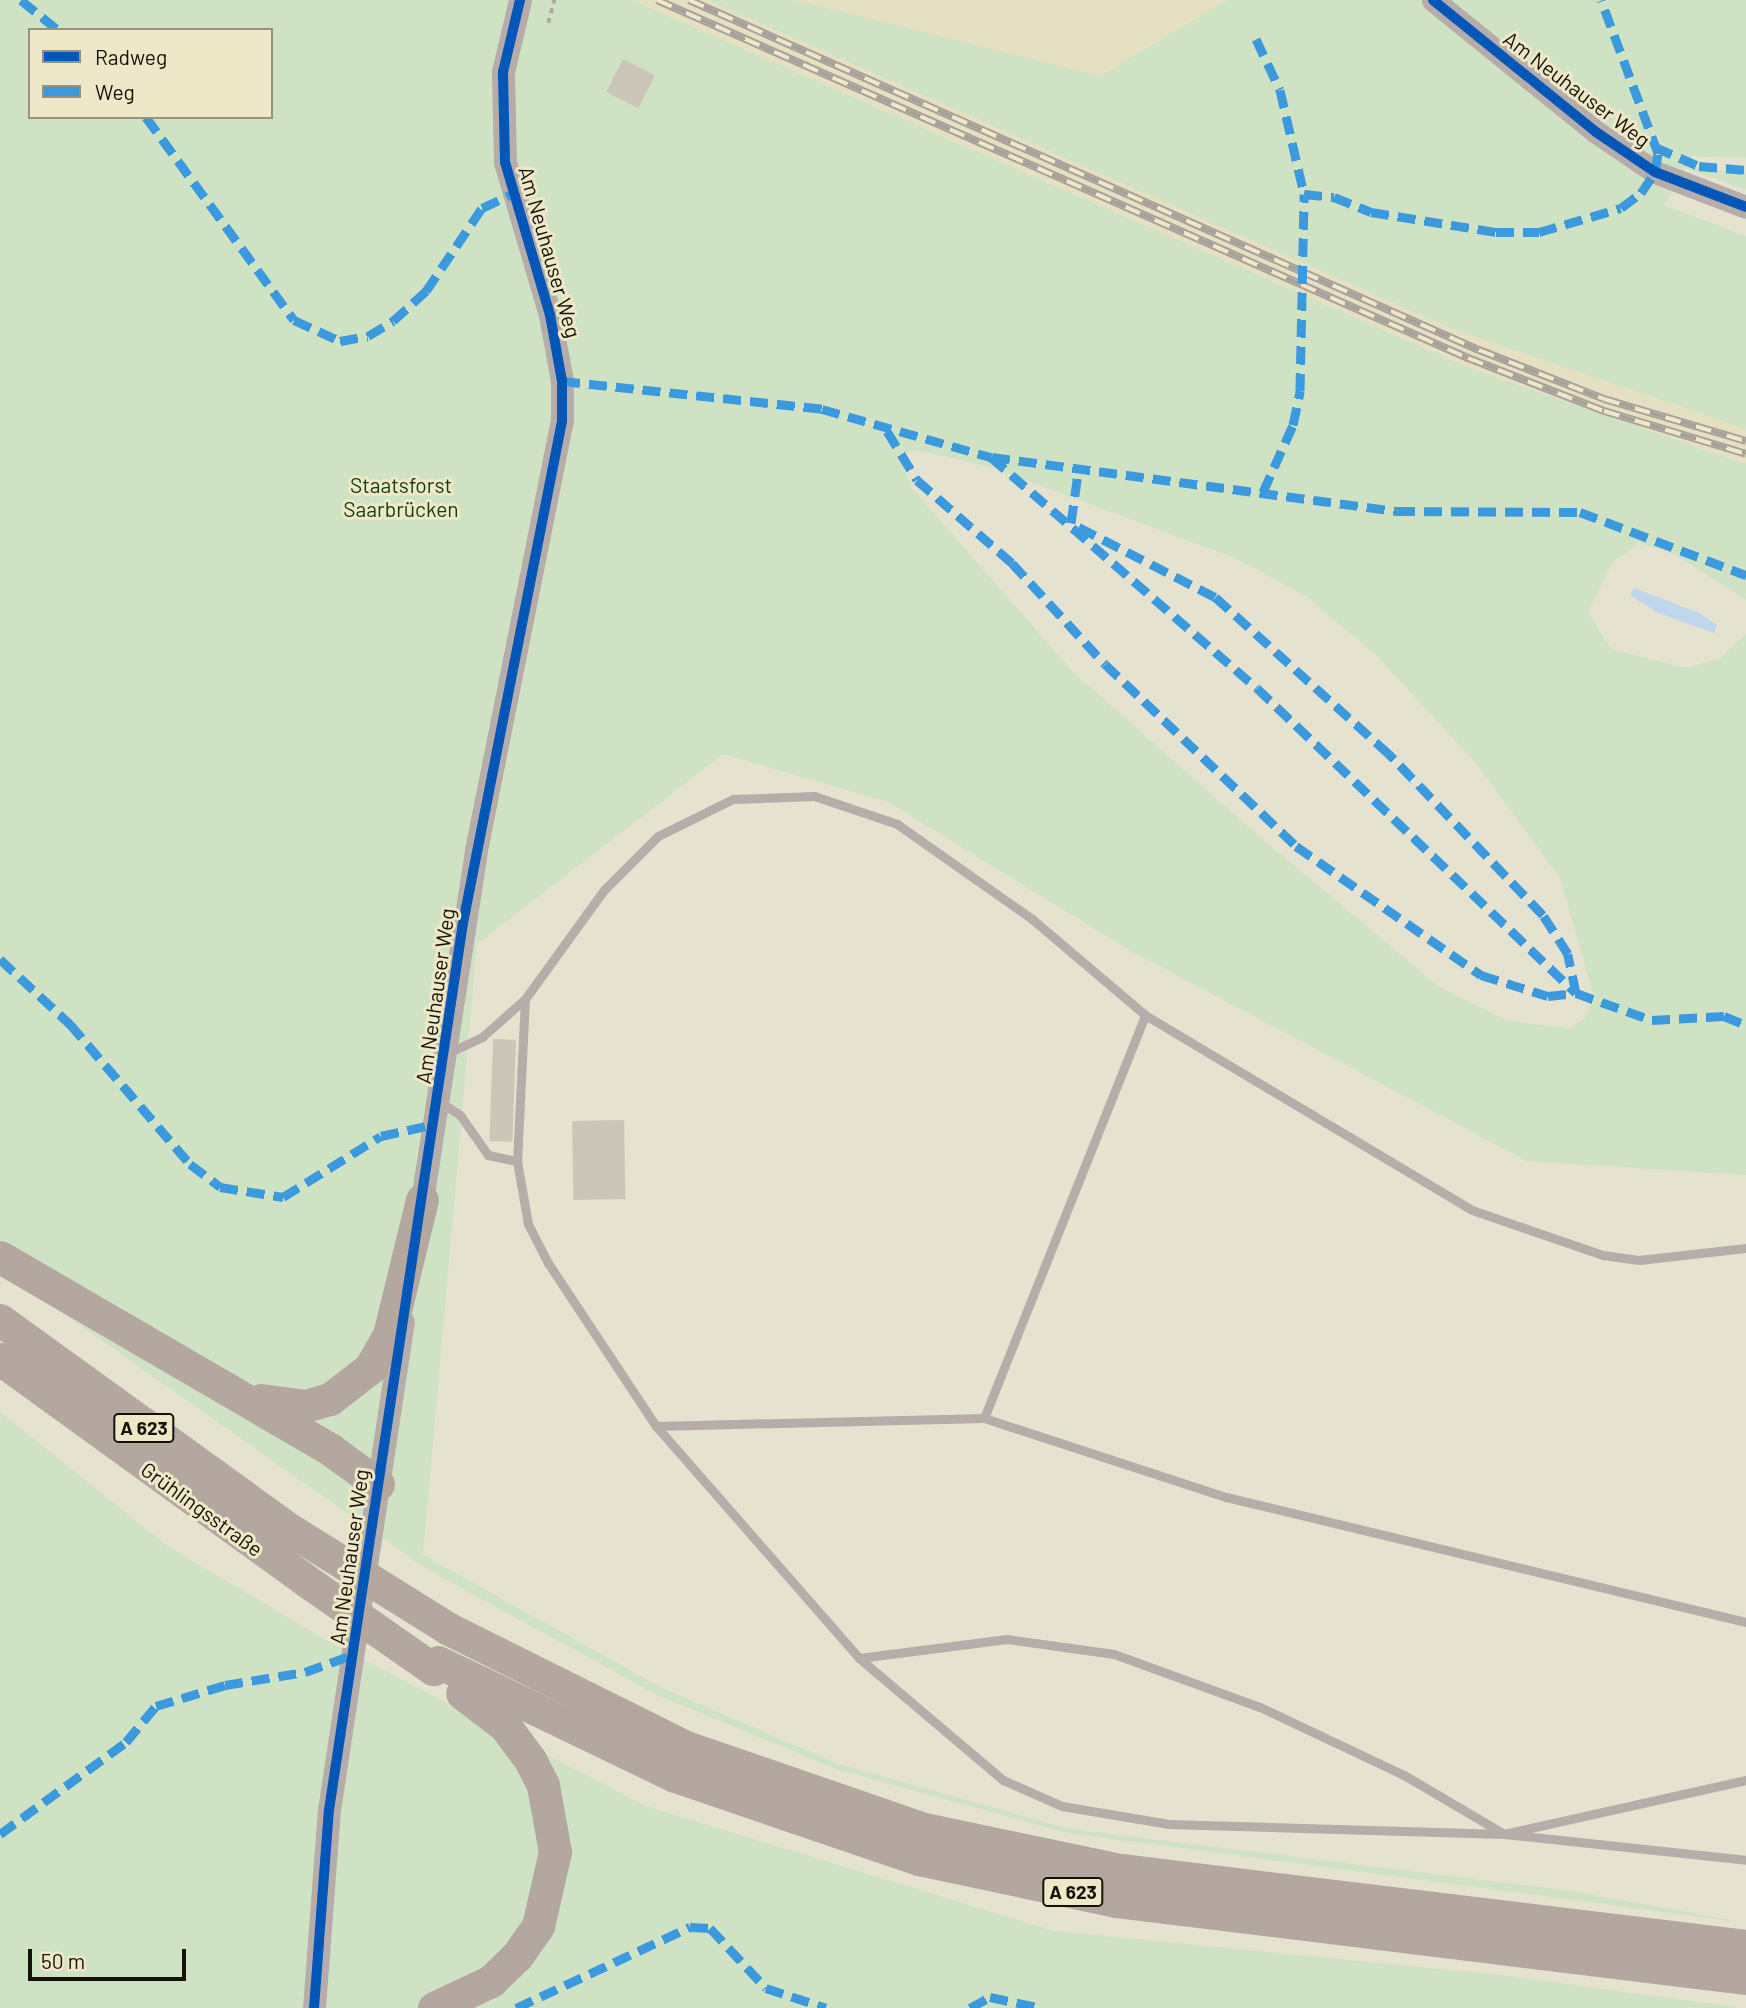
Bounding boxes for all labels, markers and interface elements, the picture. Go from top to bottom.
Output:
street label: Am Neuhauser Weg [1499,26,1655,152]
legend [28,28,273,119]
text: Radweg [95,44,167,69]
text: Weg [95,79,135,104]
street label: Am Neuhauser Weg [513,163,587,341]
park label: Staatsforst Saarbrücken [343,472,459,522]
street label: Am Neuhauser Weg [410,906,460,1086]
road number: A 623 [113,1412,176,1444]
street label: Grühlingsstraße [136,1456,268,1562]
street label: Am Neuhauser Weg [324,1467,374,1647]
road number: A 623 [1042,1876,1104,1908]
scale bar [32,1934,189,1978]
text: 50 m [41,1948,85,1973]

